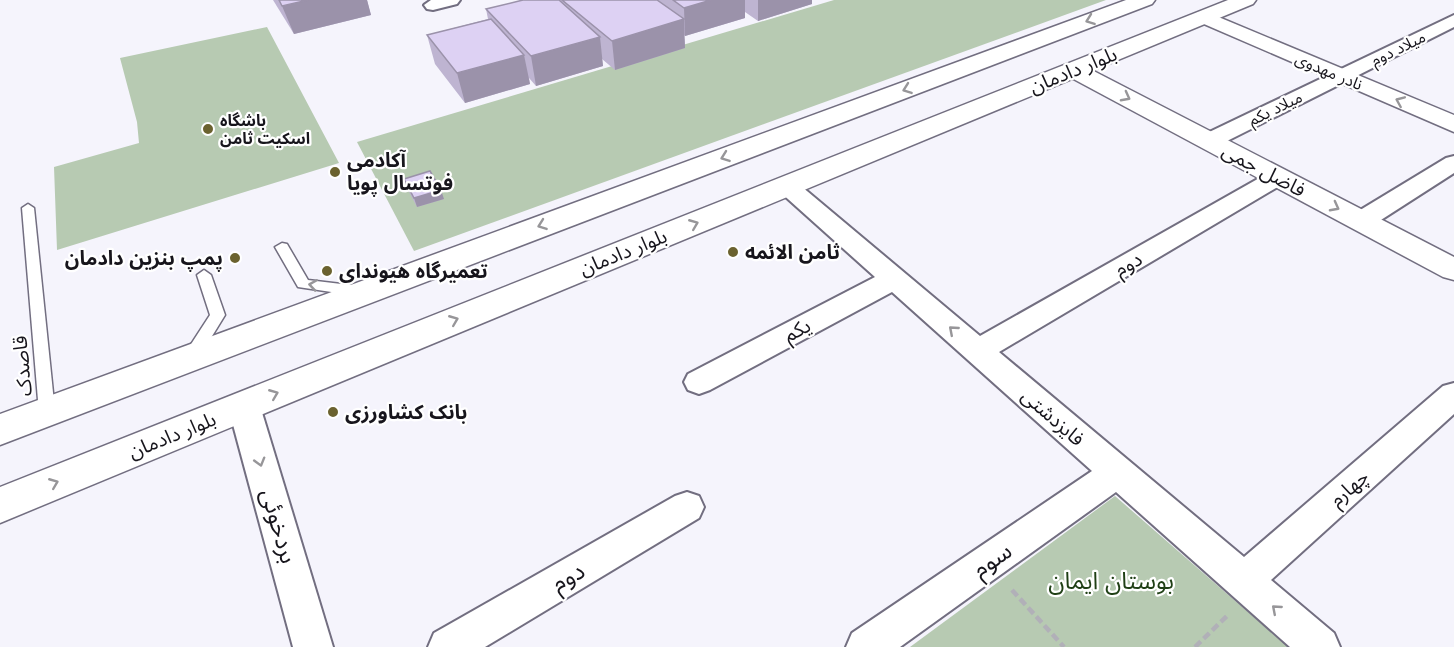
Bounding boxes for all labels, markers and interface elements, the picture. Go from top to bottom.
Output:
one-way arrow [1085,13,1096,26]
street label: میلاد دوم [1367,26,1430,73]
street label: بلوار دادمان [1025,41,1120,98]
street label: نادر مهدوی [1292,48,1366,94]
one-way arrow [903,81,913,94]
street label: میلاد یکم [1245,86,1307,132]
one-way arrow [1119,90,1130,101]
one-way arrow [1396,96,1407,108]
place label: باشگاه اسکیت ثامن [220,110,310,148]
marker: باشگاه اسکیت ثامن [201,122,215,136]
street label: فاضل جمی [1218,137,1310,202]
place label: آکادمی فوتسال پویا [347,147,453,197]
one-way arrow [720,150,731,162]
marker: آکادمی فوتسال پویا [328,165,342,179]
one-way arrow [1329,200,1340,211]
one-way arrow [537,218,548,230]
one-way arrow [687,219,698,231]
street label: بلوار دادمان [575,223,670,280]
place label: ثامن الائمه [745,239,840,264]
place label: پمپ بنزین دادمان [65,245,223,272]
marker: ثامن الائمه [726,245,740,259]
street label: دوم [1109,246,1148,284]
marker: پمپ بنزین دادمان [228,251,242,265]
place label: تعمیرگاه هیوندای [339,258,488,283]
marker: تعمیرگاه هیوندای [320,264,334,278]
one-way arrow [308,280,317,292]
street label: یکم [779,312,816,350]
one-way arrow [448,315,459,327]
one-way arrow [949,326,960,337]
street label: قاصدک [6,335,37,398]
street label: فایزدشتی [1017,382,1090,451]
one-way arrow [267,389,278,401]
place label: بانک کشاورزی [345,399,467,424]
marker: بانک کشاورزی [326,405,340,419]
street label: بلوار دادمان [124,406,219,463]
one-way arrow [253,456,265,467]
street label: چهارم [1324,464,1375,514]
one-way arrow [48,478,59,490]
street label: بردخوئی [255,485,305,567]
street label: سوم [966,535,1019,587]
street label: دوم [545,555,592,601]
park label: بوستان ایمان [1048,565,1174,595]
one-way arrow [1272,605,1283,616]

